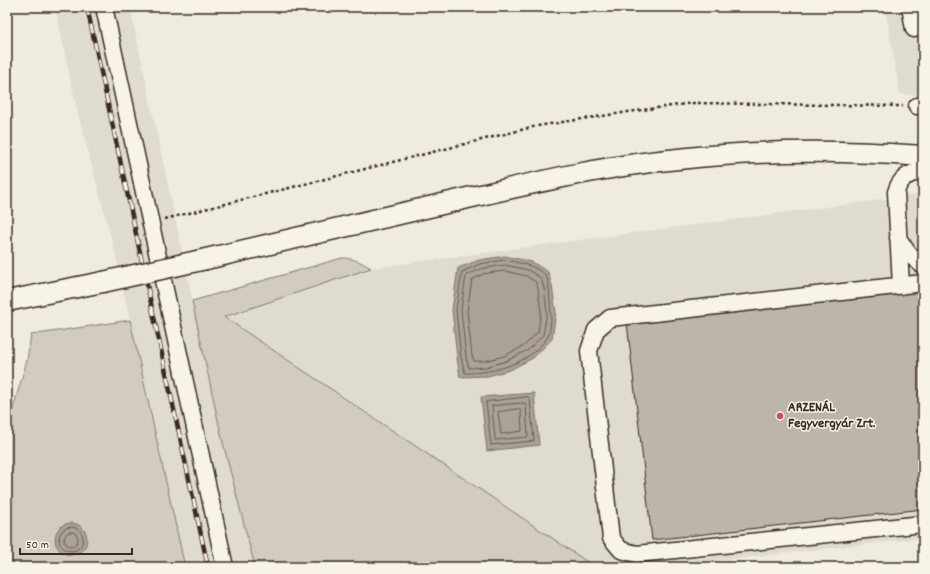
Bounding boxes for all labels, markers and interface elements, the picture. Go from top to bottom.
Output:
place label: ARZENÁL Fegyvergyár Zrt. [788,398,875,434]
marker: ARZENÁL Fegyvergyár Zrt. [775,411,785,421]
scale bar [20,530,132,556]
text: 50 m [26,537,49,554]

